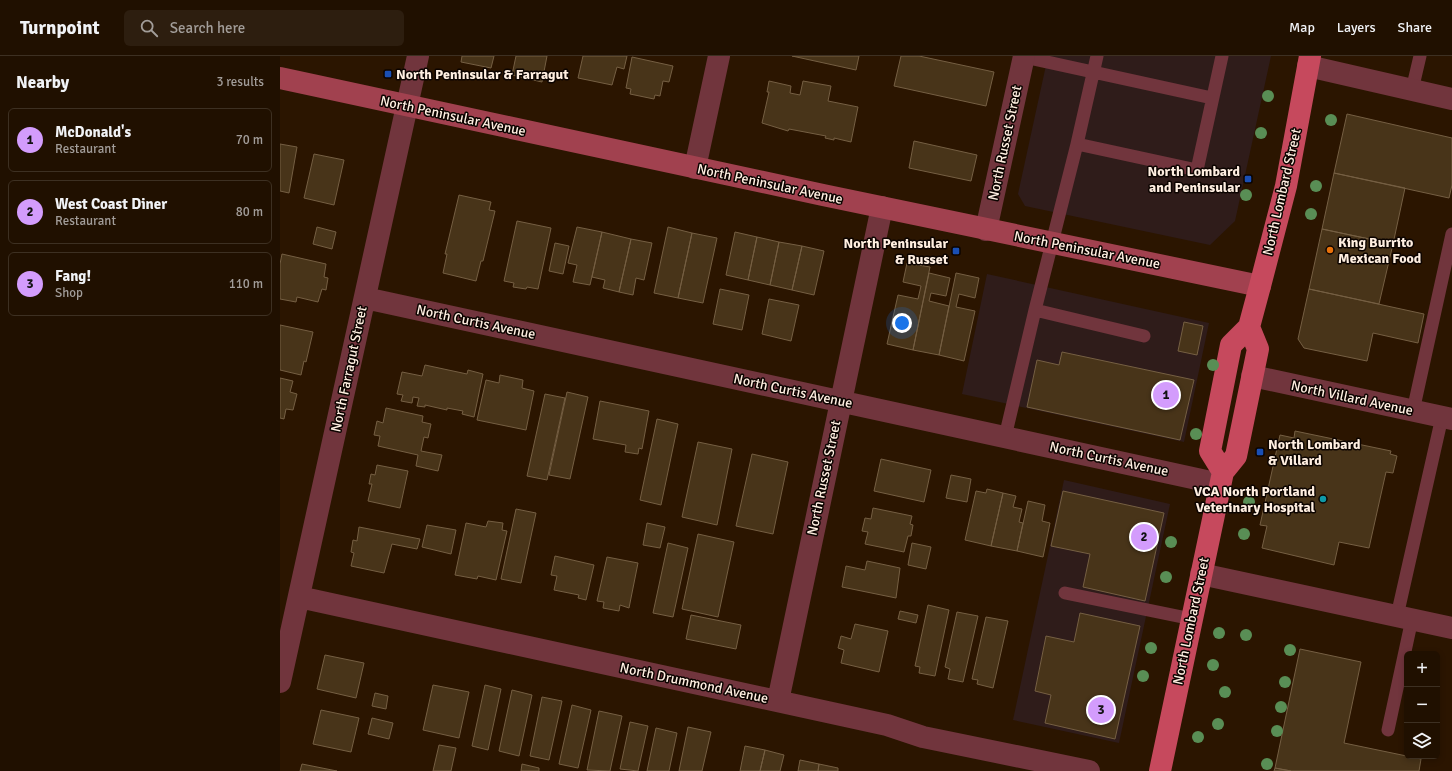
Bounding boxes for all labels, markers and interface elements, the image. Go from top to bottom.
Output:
search box [124,10,404,46]
text: Turnpoint [20,16,100,40]
icon: search [138,17,160,39]
text: Search here [170,19,245,37]
text: Map [1289,19,1315,36]
text: Layers [1337,19,1376,36]
text: Share [1398,19,1432,36]
place label: North Peninsular & Farragut [396,66,569,83]
marker: North Peninsular & Farragut [383,69,393,79]
text: Nearby [16,72,69,93]
text: 3 results [216,74,264,90]
street label: North Russet Street [984,84,1026,202]
street label: North Peninsular Avenue [379,92,527,140]
text: McDonald's [55,123,131,141]
street label: North Lombard Street [1259,127,1305,257]
text: 1 [26,132,34,148]
text: 70 m [236,132,263,148]
text: Restaurant [55,141,116,157]
street label: North Peninsular Avenue [696,160,844,208]
place label: North Lombard and Peninsular [1148,163,1240,196]
marker: North Lombard and Peninsular [1243,174,1253,184]
text: West Coast Diner [55,195,167,213]
text: 2 [26,204,34,220]
text: 80 m [236,204,263,220]
text: Restaurant [55,213,116,229]
street label: North Peninsular Avenue [1012,227,1162,273]
place label: King Burrito Mexican Food [1338,234,1422,267]
place label: North Peninsular & Russet [844,235,949,268]
marker: King Burrito Mexican Food [1325,245,1335,255]
marker: North Peninsular & Russet [951,246,961,256]
text: Fang! [55,267,91,285]
text: 3 [26,276,34,292]
text: 110 m [229,276,263,292]
text: Shop [55,285,83,301]
street label: North Curtis Avenue [415,301,537,343]
street label: North Farragut Street [327,304,371,434]
your location [892,313,912,333]
street label: North Curtis Avenue [732,370,854,412]
street label: North Villard Avenue [1289,377,1415,419]
pin: 1 [1153,380,1179,410]
street label: North Russet Street [803,419,845,537]
place label: North Lombard & Villard [1268,436,1361,469]
street label: North Curtis Avenue [1048,438,1170,480]
marker: North Lombard & Villard [1255,447,1265,457]
place label: VCA North Portland Veterinary Hospital [1194,483,1316,516]
marker: VCA North Portland Veterinary Hospital [1318,494,1328,504]
pin: 2 [1131,522,1157,552]
street label: North Lombard Street [1169,556,1213,686]
map controls [1404,651,1440,759]
button: + [1404,651,1440,687]
street label: North Drummond Avenue [618,659,770,707]
button: − [1404,687,1440,723]
pin: 3 [1088,695,1114,725]
button: layers [1404,723,1440,759]

